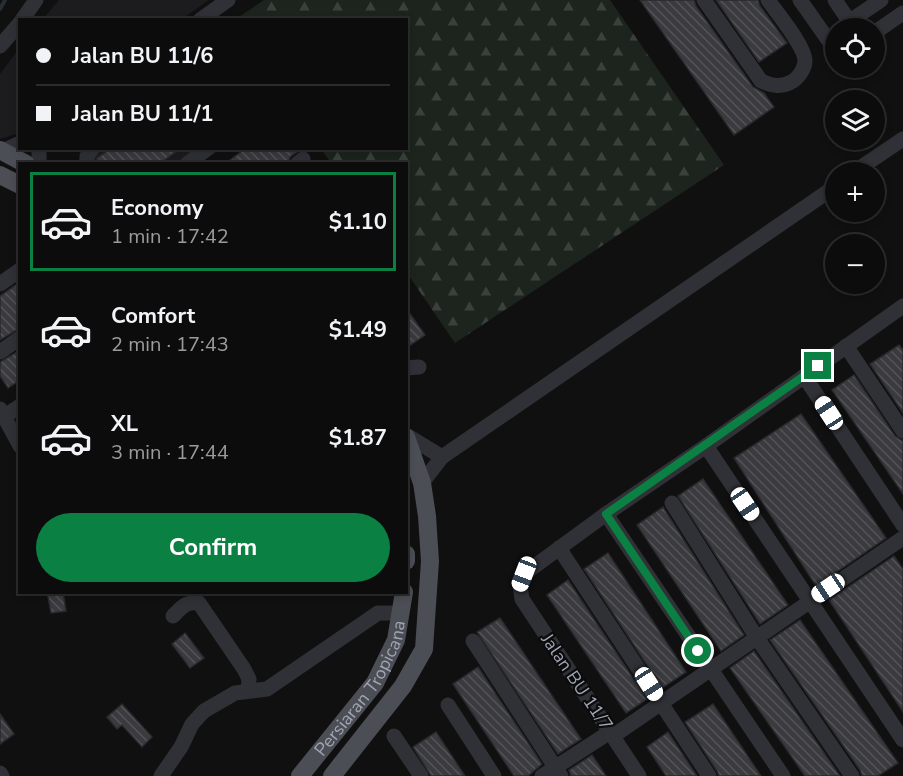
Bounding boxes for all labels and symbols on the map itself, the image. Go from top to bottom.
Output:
route end [804,352,831,379]
car [812,393,846,433]
car [727,484,763,524]
car [509,554,539,594]
car [808,570,848,606]
street label: Persiaran Tropicana [309,619,411,761]
street label: Jalan BU 11/7 [535,628,618,735]
route start [684,637,711,664]
car [632,664,666,704]

